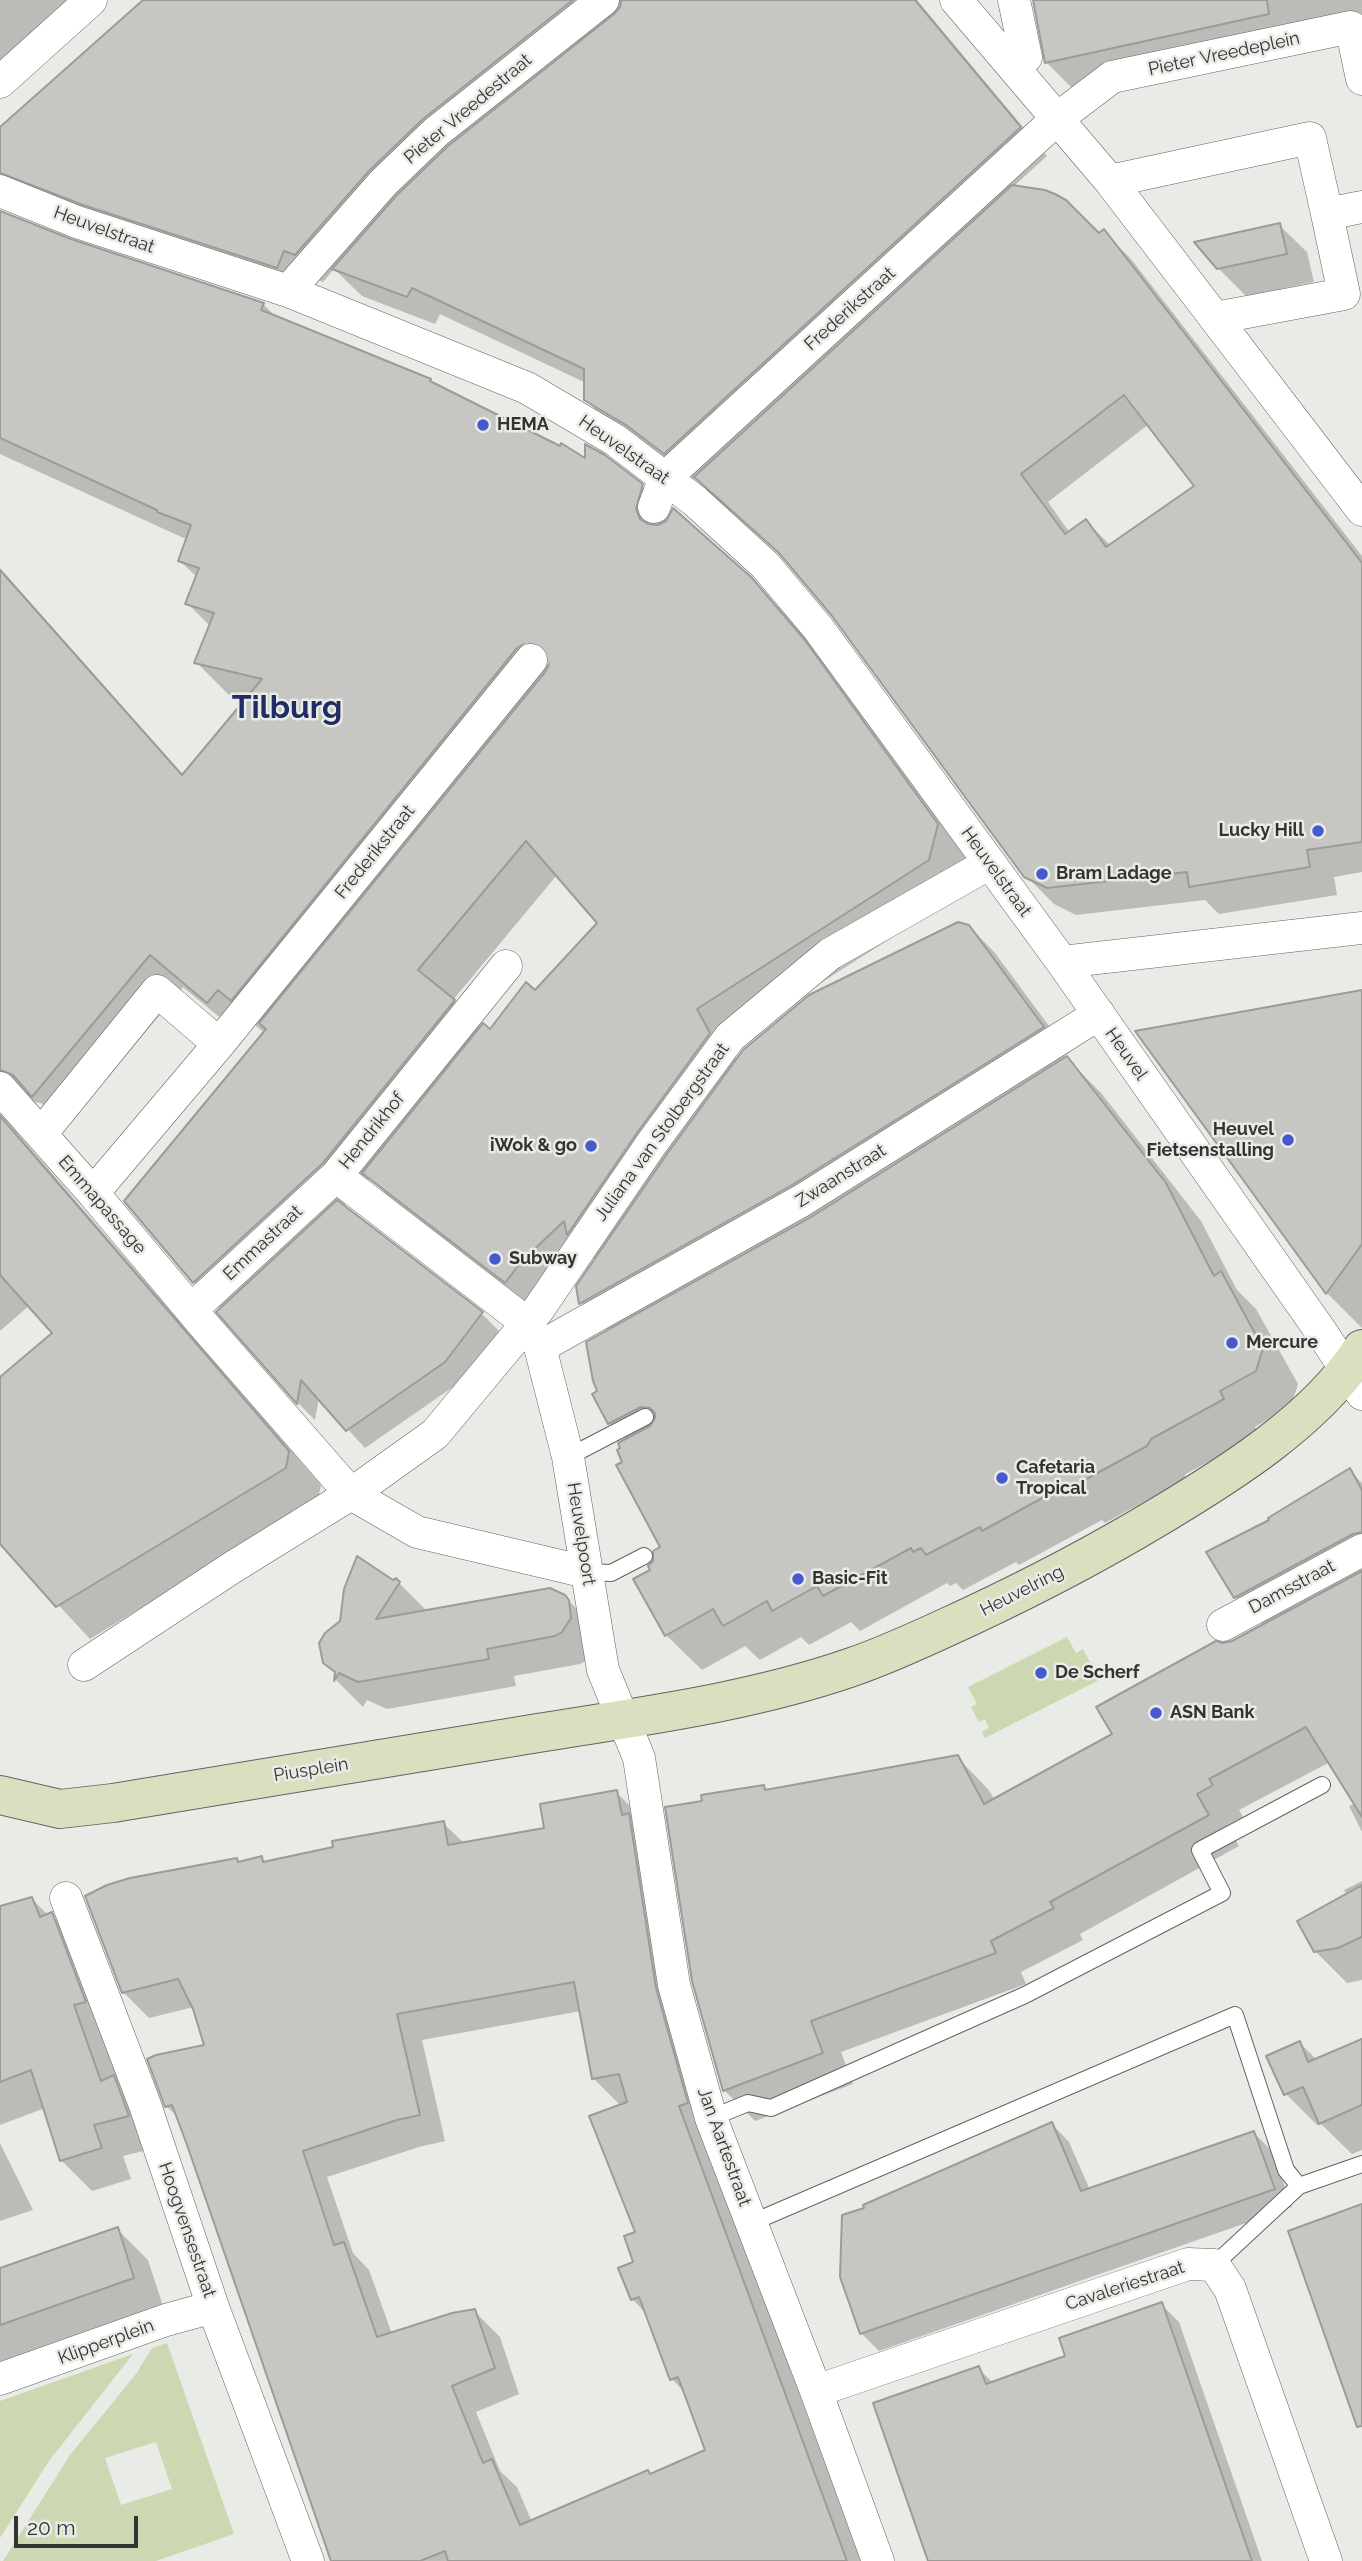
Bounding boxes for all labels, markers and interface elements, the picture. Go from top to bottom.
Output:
street label: Pieter Vreedeplein [1146,27,1302,81]
street label: Pieter Vreedestraat [400,49,536,169]
street label: Heuvelstraat [51,202,157,258]
street label: Frederikstraat [800,263,900,355]
street label: Heuvelstraat [575,411,673,489]
place label: HEMA [497,414,549,436]
marker: HEMA [475,417,491,433]
district label: Tilburg [232,689,342,727]
street label: Frederikstraat [331,801,419,903]
place label: Lucky Hill [1219,820,1304,842]
street label: Heuvelstraat [956,823,1036,921]
marker: Lucky Hill [1310,823,1326,839]
place label: Bram Ladage [1056,863,1172,885]
marker: Bram Ladage [1034,866,1050,882]
street label: Heuvel [1100,1024,1152,1084]
street label: Juliana van Stolbergstraat [590,1039,734,1225]
street label: Hendrikhof [335,1088,409,1174]
place label: Heuvel Fietsenstalling [1147,1119,1274,1162]
marker: Heuvel Fietsenstalling [1280,1132,1296,1148]
place label: iWok & go [490,1135,577,1157]
marker: iWok & go [583,1138,599,1154]
street label: Zwaanstraat [792,1140,890,1212]
street label: Emmapassage [53,1151,151,1259]
street label: Emmastraat [219,1201,307,1285]
place label: Subway [509,1248,577,1270]
marker: Subway [487,1251,503,1267]
place label: Mercure [1246,1332,1318,1354]
marker: Mercure [1224,1335,1240,1351]
place label: Cafetaria Tropical [1016,1457,1095,1500]
marker: Cafetaria Tropical [994,1470,1010,1486]
street label: Heuvelpoort [562,1481,600,1587]
street label: Damsstraat [1245,1555,1339,1619]
street label: Heuvelring [977,1561,1067,1621]
place label: Basic-Fit [812,1568,888,1590]
marker: Basic-Fit [790,1571,806,1587]
place label: De Scherf [1055,1662,1139,1684]
marker: De Scherf [1033,1665,1049,1681]
place label: ASN Bank [1170,1702,1255,1724]
marker: ASN Bank [1148,1705,1164,1721]
street label: Piusplein [272,1753,350,1787]
street label: Jan Aartestraat [693,2085,755,2209]
street label: Hoogvensestraat [154,2159,220,2301]
street label: Cavaleriestraat [1063,2257,1187,2315]
street label: Klipperplein [55,2315,157,2369]
scale bar [18,2502,142,2546]
text: 20 m [27,2515,75,2540]

